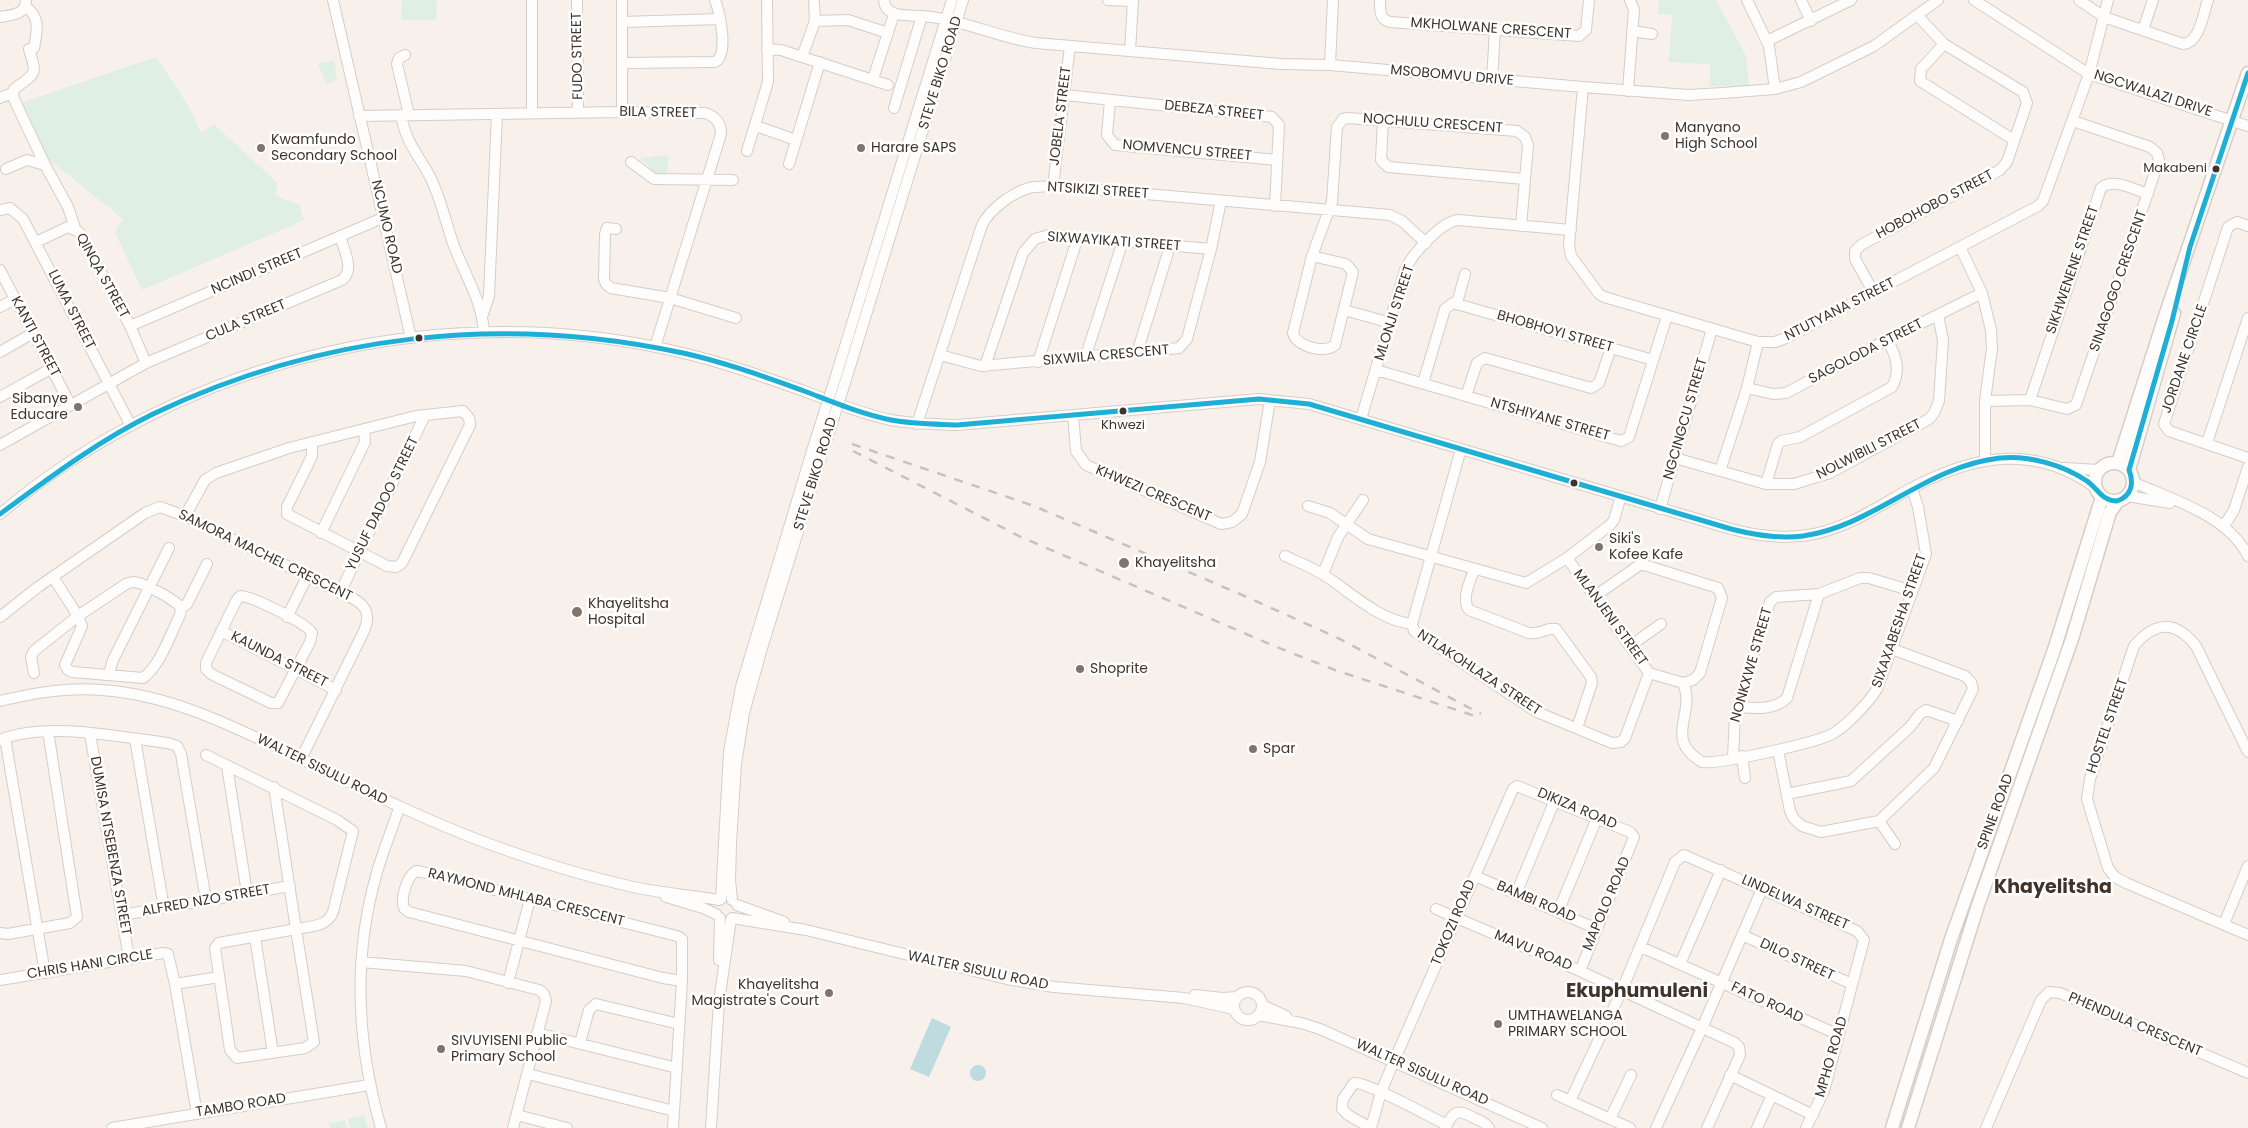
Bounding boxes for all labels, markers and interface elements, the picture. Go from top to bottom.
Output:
street label: FUDO STREET [569,12,587,100]
street label: STEVE BIKO ROAD [916,14,966,132]
street label: MKHOLWANE CRESCENT [1410,15,1572,43]
street label: MSOBOMVU DRIVE [1389,62,1515,90]
street label: JOBELA STREET [1047,66,1075,166]
street label: NGCWALAZI DRIVE [2092,67,2214,121]
street label: DEBEZA STREET [1163,97,1265,125]
street label: BILA STREET [619,104,697,122]
street label: NOCHULU CRESCENT [1363,111,1503,137]
place label: Manyano High School [1675,120,1757,152]
marker: Manyano High School [1659,130,1671,142]
place label: Kwamfundo Secondary School [271,132,397,164]
street label: NOMVENCU STREET [1122,137,1252,165]
place label: Harare SAPS [871,140,956,156]
marker: Kwamfundo Secondary School [255,142,267,154]
marker: Harare SAPS [855,142,867,154]
place label: Makabeni [2143,161,2207,177]
marker: Makabeni [2211,164,2221,174]
street label: HOBOHOBO STREET [1873,167,1997,243]
street label: NCUMO ROAD [367,178,405,276]
street label: NTSIKIZI STREET [1047,179,1149,203]
street label: SIKHWENENE STREET [2043,204,2103,336]
street label: SINAGOGO CRESCENT [2087,208,2151,354]
street label: SIXWAYIKATI STREET [1047,229,1181,255]
street label: QINQA STREET [72,230,132,322]
street label: NCINDI STREET [209,245,305,299]
street label: MLONJI STREET [1372,263,1418,363]
street label: LUMA STREET [44,267,98,353]
street label: NTUTYANA STREET [1782,275,1898,345]
street label: KANTI STREET [7,294,63,380]
street label: CULA STREET [203,297,289,345]
street label: JORDANE CIRCLE [2159,302,2211,416]
street label: BHOBHOYI STREET [1495,307,1615,357]
street label: SAGOLODA STREET [1806,316,1926,388]
unlabelled marker [414,333,424,343]
street label: SIXWILA CRESCENT [1042,342,1170,370]
street label: NGCINGCU STREET [1661,356,1711,482]
place label: Sibanye Educare [11,391,68,424]
street label: NTSHIYANE STREET [1488,395,1612,445]
marker: Sibanye Educare [72,401,84,413]
marker: Khwezi [1118,406,1128,416]
street label: STEVE BIKO ROAD [791,415,841,533]
street label: NOLWIBILI STREET [1814,416,1924,484]
place label: Khwezi [1101,418,1145,434]
street label: YUSUF DADOO STREET [343,434,423,574]
street label: KHWEZI CRESCENT [1093,462,1213,526]
unlabelled marker [1569,478,1579,488]
street label: SAMORA MACHEL CRESCENT [175,506,355,606]
place label: Siki's Kofee Kafe [1609,531,1683,564]
marker: Siki's Kofee Kafe [1593,541,1605,553]
street label: SIXAXABESHA STREET [1869,552,1931,690]
place label: Khayelitsha [1135,555,1216,571]
marker: Khayelitsha [1117,556,1131,570]
street label: MLANJENI STREET [1569,566,1651,670]
place label: Khayelitsha Hospital [588,596,669,628]
marker: Khayelitsha Hospital [570,605,584,619]
street label: NONKXWE STREET [1728,606,1776,724]
street label: NTLAKOHLAZA STREET [1414,627,1544,719]
street label: KAUNDA STREET [228,628,330,692]
place label: Shoprite [1090,661,1148,677]
marker: Shoprite [1074,663,1086,675]
street label: HOSTEL STREET [2084,676,2132,776]
street label: WALTER SISULU ROAD [254,731,390,809]
place label: Spar [1263,741,1295,757]
marker: Spar [1247,743,1259,755]
street label: DUMISA NTSEBENZA STREET [86,755,134,937]
street label: SPINE ROAD [1975,772,2017,852]
street label: DIKIZA ROAD [1535,785,1619,833]
street label: MAPOLO ROAD [1580,855,1634,953]
street label: RAYMOND MHLABA CRESCENT [426,865,626,931]
street label: LINDELWA STREET [1739,872,1851,934]
district label: Khayelitsha [1994,877,2112,899]
street label: TOKOZI ROAD [1428,878,1480,968]
street label: BAMBI ROAD [1494,878,1578,926]
street label: ALFRED NZO STREET [140,881,272,921]
street label: MAVU ROAD [1492,927,1574,975]
street label: DILO STREET [1757,935,1837,985]
street label: CHRIS HANI CIRCLE [26,947,154,983]
street label: WALTER SISULU ROAD [906,948,1050,994]
place label: Khayelitsha Magistrate's Court [691,977,819,1010]
street label: FATO ROAD [1728,979,1806,1027]
district label: Ekuphumuleni [1566,981,1708,1003]
marker: Khayelitsha Magistrate's Court [823,987,835,999]
street label: PHENDULA CRESCENT [2066,989,2204,1061]
place label: UMTHAWELANGA PRIMARY SCHOOL [1508,1008,1627,1040]
street label: MPHO ROAD [1812,1015,1852,1099]
marker: UMTHAWELANGA PRIMARY SCHOOL [1492,1018,1504,1030]
place label: SIVUYISENI Public Primary School [451,1033,568,1066]
street label: WALTER SISULU ROAD [1353,1036,1491,1110]
marker: SIVUYISENI Public Primary School [435,1043,447,1055]
street label: TAMBO ROAD [195,1091,287,1121]

